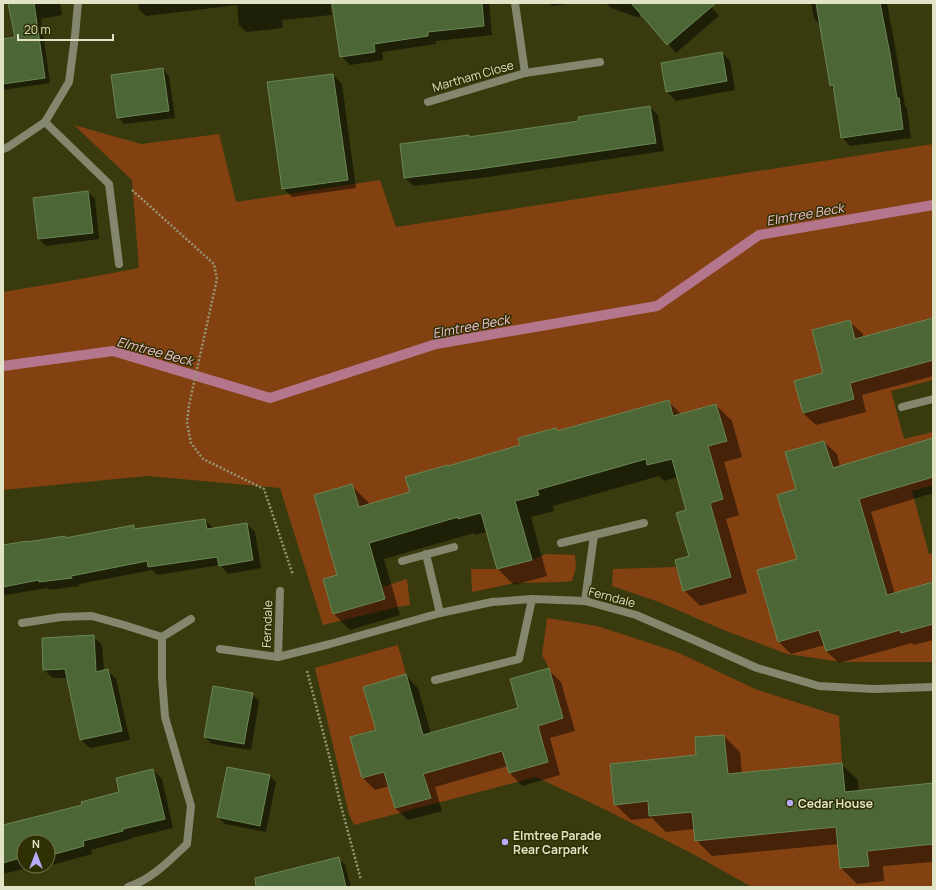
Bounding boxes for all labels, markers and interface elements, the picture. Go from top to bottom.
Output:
scale bar [18,16,113,42]
text: 20 m [24,21,51,38]
street label: Martham Close [430,56,516,96]
water label: Elmtree Beck [765,198,848,230]
water label: Elmtree Beck [431,309,514,342]
water label: Elmtree Beck [115,332,198,370]
street label: Ferndale [587,583,637,611]
street label: Ferndale [258,600,276,648]
place label: Cedar House [798,795,873,812]
marker: Cedar House [785,798,795,808]
place label: Elmtree Parade Rear Carpark [513,827,601,858]
north arrow [16,834,56,874]
text: N [32,836,40,851]
marker: Elmtree Parade Rear Carpark [500,837,510,847]

